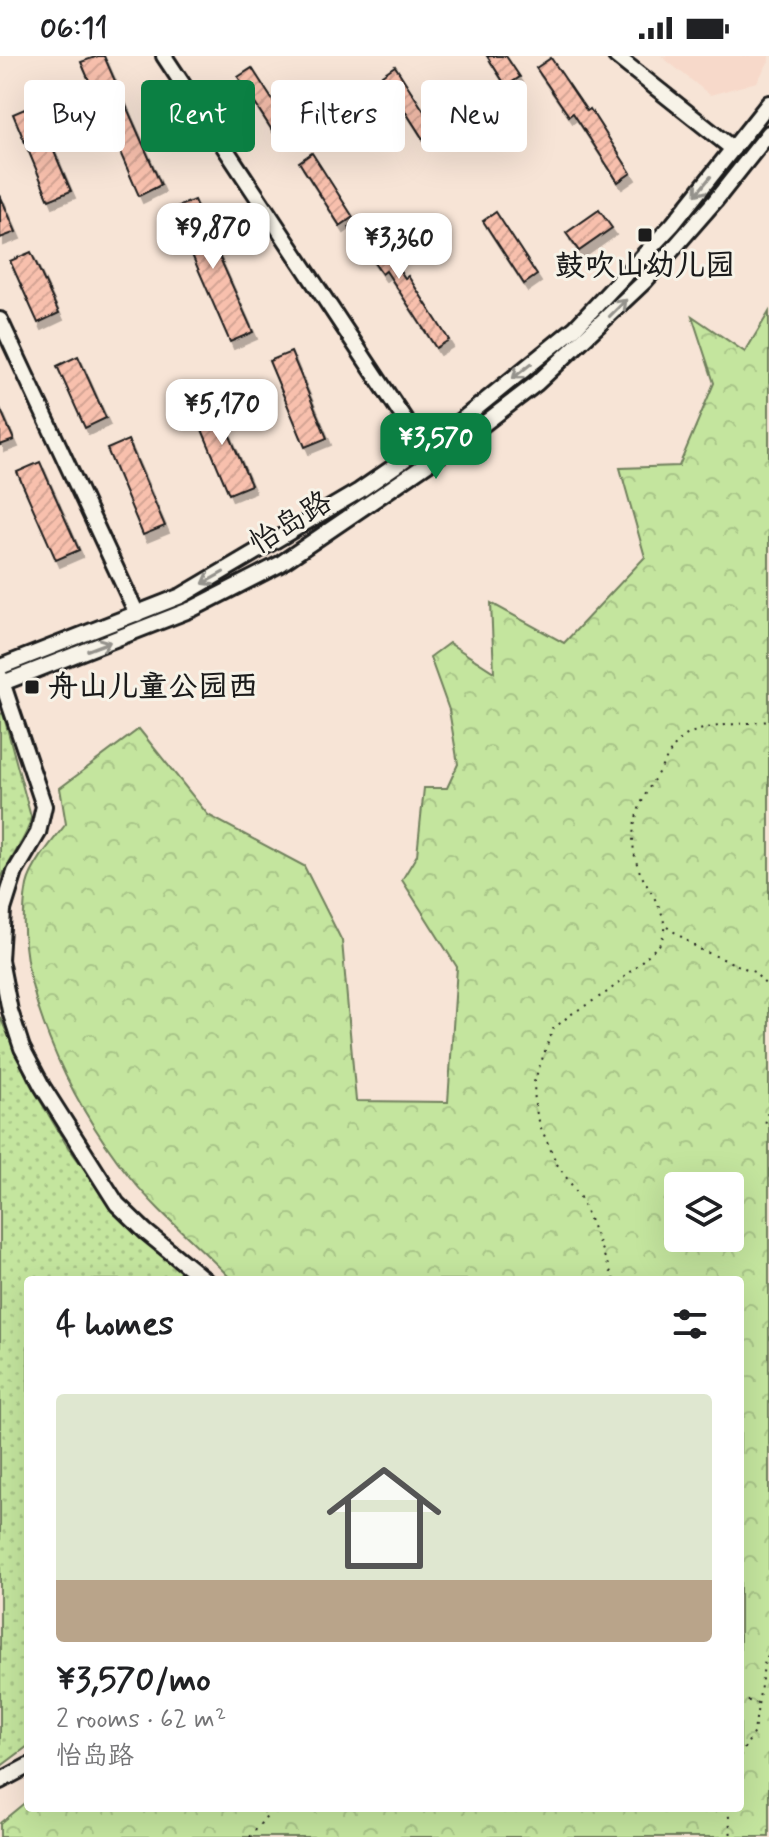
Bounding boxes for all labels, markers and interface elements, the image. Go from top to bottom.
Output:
text: 06:11 [40,9,108,48]
chip: Buy [24,80,125,152]
chip: Rent [141,80,255,152]
chip: Filters [271,80,405,152]
chip: New [421,80,527,152]
one-way arrow [695,175,712,196]
pin: ¥9,870 [148,203,278,271]
text: ¥9,870 [175,212,251,246]
pin: ¥3,360 [334,213,464,281]
text: ¥3,360 [364,222,434,256]
marker: 鼓吹山幼儿园 [636,226,654,244]
place label: 鼓吹山幼儿园 [555,247,735,286]
one-way arrow [608,299,627,318]
one-way arrow [512,362,533,380]
pin: ¥5,170 [157,379,287,447]
text: ¥5,170 [184,388,260,422]
pin: ¥3,570 [371,413,501,481]
text: ¥3,570 [398,422,474,456]
street label: 怡岛路 [243,483,339,563]
one-way arrow [202,570,226,586]
one-way arrow [86,637,111,652]
place label: 舟山儿童公园西 [48,668,258,707]
marker: 舟山儿童公园西 [23,678,41,696]
map controls [664,1172,744,1252]
button: layers [664,1172,744,1252]
text: 4 homes [56,1302,174,1347]
icon: filters [668,1302,712,1346]
icon: home [312,1446,456,1590]
text: ¥3,570/mo [56,1658,211,1703]
text: 2 rooms · 62 m² [56,1703,226,1737]
text: 怡岛路 [56,1740,134,1774]

